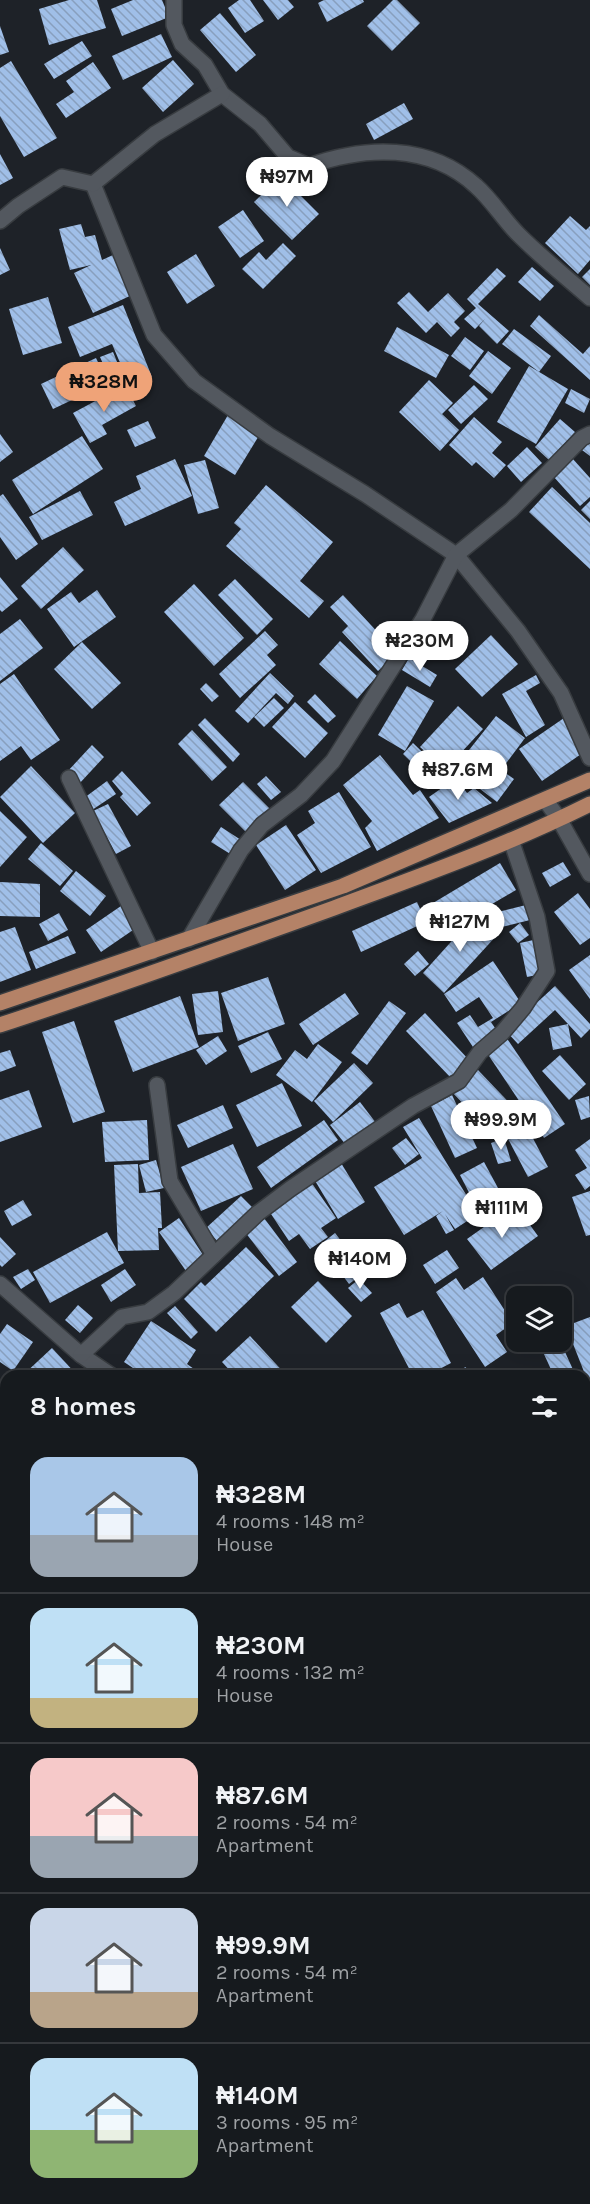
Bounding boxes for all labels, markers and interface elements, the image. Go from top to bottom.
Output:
pin: ₦97M [251,157,323,208]
text: ₦97M [260,165,314,188]
pin: ₦328M [62,362,146,413]
text: ₦328M [69,370,139,393]
pin: ₦230M [378,621,462,672]
text: ₦230M [385,629,455,652]
pin: ₦87.6M [409,750,507,801]
text: ₦87.6M [422,758,494,781]
pin: ₦127M [418,902,502,953]
text: ₦127M [429,910,491,933]
pin: ₦99.9M [452,1100,550,1151]
text: ₦99.9M [465,1108,537,1131]
pin: ₦111M [460,1188,544,1239]
text: ₦111M [475,1196,529,1219]
pin: ₦140M [318,1239,402,1290]
text: ₦140M [328,1247,392,1270]
map controls [506,1286,572,1352]
button: layers [506,1286,572,1352]
icon: filters [528,1390,561,1423]
text: 8 homes [30,1391,136,1422]
text: ₦328M [216,1479,306,1510]
icon: home [78,1481,150,1553]
text: 4 rooms · 148 m² [216,1510,365,1533]
text: House [216,1533,273,1556]
text: ₦230M [216,1630,306,1661]
icon: home [78,1632,150,1704]
text: 4 rooms · 132 m² [216,1661,365,1684]
text: House [216,1684,273,1707]
text: ₦87.6M [216,1780,309,1811]
icon: home [78,1782,150,1854]
text: 2 rooms · 54 m² [216,1811,358,1834]
text: Apartment [216,1834,314,1857]
text: ₦99.9M [216,1930,311,1961]
icon: home [78,1932,150,2004]
text: 2 rooms · 54 m² [216,1961,358,1984]
text: Apartment [216,1984,314,2007]
text: ₦140M [216,2080,299,2111]
icon: home [78,2082,150,2154]
text: 3 rooms · 95 m² [216,2111,358,2134]
text: Apartment [216,2134,314,2157]

